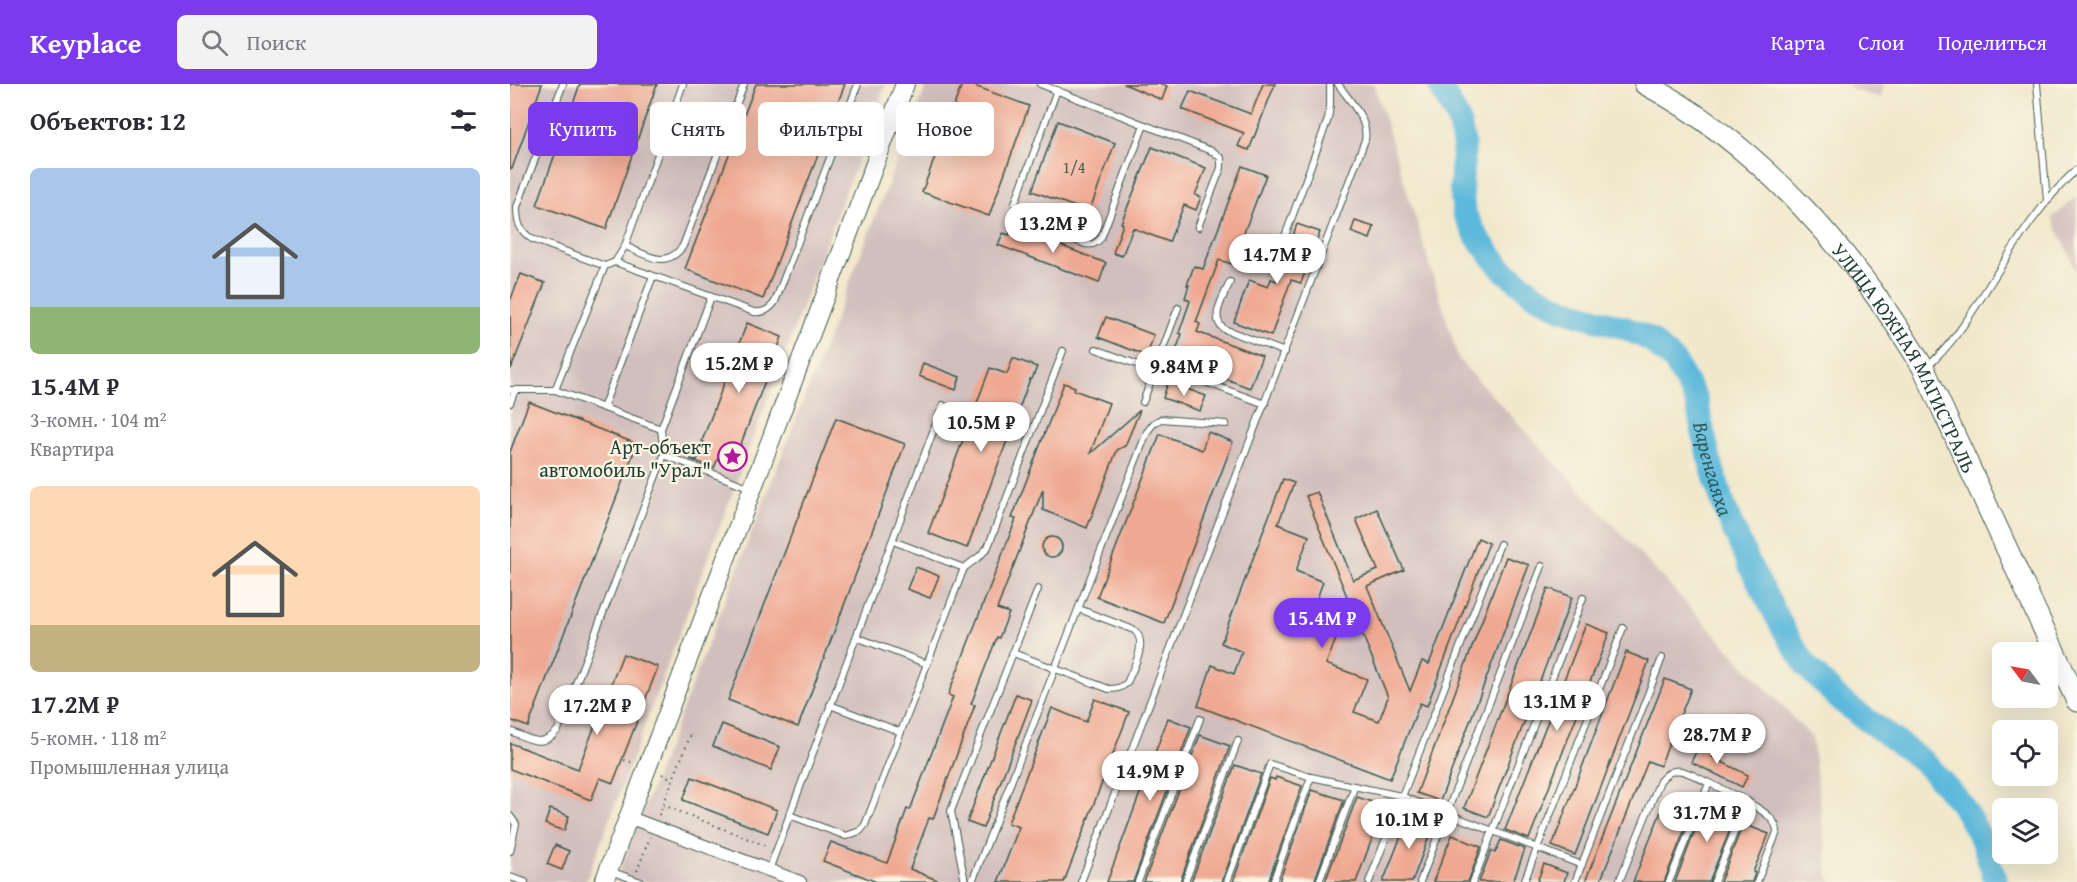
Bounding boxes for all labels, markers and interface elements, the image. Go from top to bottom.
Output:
search box [177,15,597,69]
text: Keyplace [30,22,141,63]
icon: search [198,26,231,59]
text: Поиск [246,26,306,58]
text: Карта [1771,27,1825,58]
text: Слои [1858,27,1904,58]
text: Поделиться [1937,27,2047,58]
text: Объектов: 12 [30,101,186,140]
chip: Купить [528,102,638,156]
chip: Снять [650,102,746,156]
chip: Фильтры [758,102,884,156]
chip: Новое [896,102,994,156]
icon: filters [447,104,480,137]
house number: 1/4 [1063,155,1086,179]
pin: 13.2M ₽ [998,203,1108,254]
icon: home [201,207,309,315]
text: 13.2M ₽ [1019,208,1087,237]
pin: 14.7M ₽ [1222,234,1332,285]
street label: УЛИЦА ЮЖНАЯ МАГИСТРАЛЬ [1825,236,1984,477]
text: 14.7M ₽ [1243,239,1311,268]
pin: 15.2M ₽ [684,343,794,394]
pin: 9.84M ₽ [1129,346,1239,397]
text: 15.2M ₽ [705,348,773,377]
text: 9.84M ₽ [1150,351,1218,380]
text: 15.4M ₽ [30,366,119,405]
pin: 10.5M ₽ [926,402,1036,453]
text: 3-комн. · 104 m² [30,405,166,434]
text: 10.5M ₽ [947,407,1015,436]
water label: Варенгаяха [1686,417,1741,521]
place label: Арт-объект автомобиль "Урал" [539,432,711,484]
text: Квартира [30,434,114,463]
place icon: Арт-объект автомобиль "Урал" [716,441,748,473]
icon: home [201,525,309,633]
pin: 15.4M ₽ [1267,598,1377,649]
text: 15.4M ₽ [1288,603,1356,632]
north arrow [1992,642,2058,708]
map controls [1992,642,2058,864]
pin: 13.1M ₽ [1502,681,1612,732]
text: 17.2M ₽ [30,684,119,723]
pin: 17.2M ₽ [542,685,652,736]
text: 13.1M ₽ [1523,686,1591,715]
text: 17.2M ₽ [563,690,631,719]
pin: 28.7M ₽ [1662,714,1772,765]
text: 28.7M ₽ [1683,719,1751,748]
button: locate [1992,720,2058,786]
text: 5-комн. · 118 m² [30,723,166,752]
pin: 14.9M ₽ [1095,751,1205,802]
text: Промышленная улица [30,752,229,781]
text: 14.9M ₽ [1116,756,1184,785]
pin: 31.7M ₽ [1652,792,1762,843]
text: 31.7M ₽ [1673,797,1741,826]
button: layers [1992,798,2058,864]
pin: 10.1M ₽ [1354,799,1464,850]
text: 10.1M ₽ [1375,804,1443,833]

